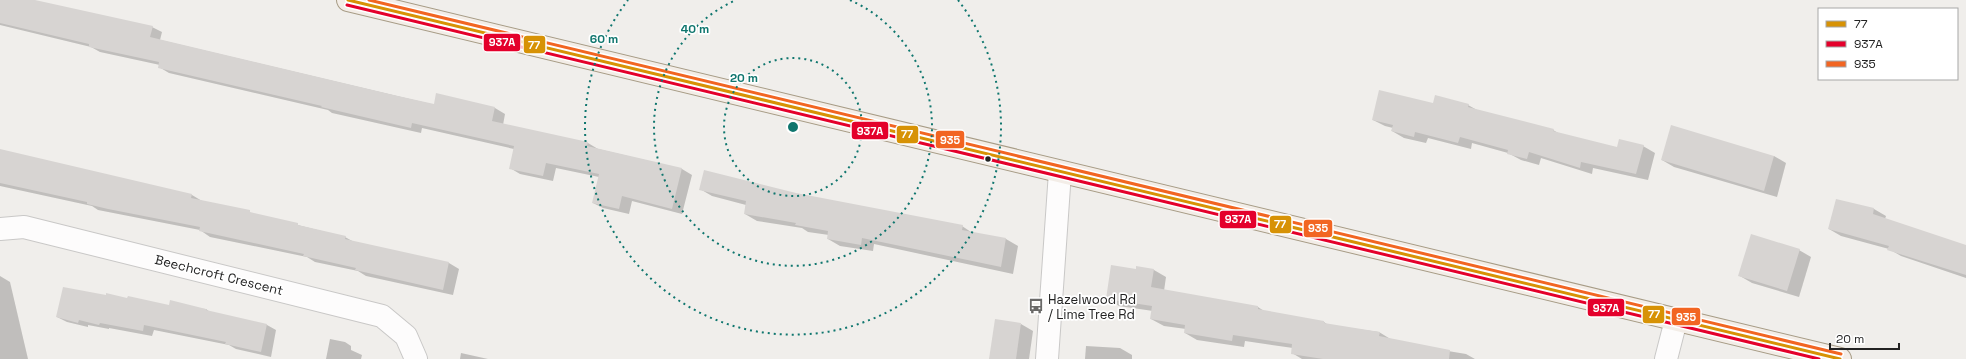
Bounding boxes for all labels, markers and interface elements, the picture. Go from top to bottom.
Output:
legend [1818,8,1958,80]
text: 77 [1854,16,1868,32]
text: 40 m [681,21,709,37]
text: 60 m [590,31,618,47]
line badge: 937A [483,33,521,52]
text: 937A [489,35,515,49]
line badge: 77 [523,35,546,54]
text: 937A [1854,36,1883,52]
text: 77 [528,38,540,52]
text: 935 [1854,56,1876,72]
text: 20 m [730,70,758,86]
centre of rings [786,120,800,134]
line badge: 937A [851,121,889,140]
text: 937A [857,124,883,138]
line badge: 77 [896,125,919,144]
text: 77 [901,127,913,141]
line badge: 935 [935,130,965,149]
text: 935 [940,133,960,147]
unlabelled marker [983,154,993,164]
line badge: 937A [1219,210,1257,229]
text: 937A [1225,212,1251,226]
line badge: 77 [1269,215,1292,234]
text: 77 [1274,217,1286,231]
line badge: 935 [1303,219,1333,238]
text: 935 [1308,221,1328,235]
street label: Beechcroft Crescent [153,251,285,299]
place label: Hazelwood Rd / Lime Tree Rd [1048,291,1136,323]
bus stop icon: Hazelwood Rd / Lime Tree Rd [1027,297,1045,315]
line badge: 937A [1587,298,1625,317]
text: 937A [1593,301,1619,315]
line badge: 77 [1642,305,1665,324]
text: 77 [1648,307,1660,321]
line badge: 935 [1671,307,1701,326]
text: 935 [1676,310,1696,324]
scale bar [1830,325,1899,351]
text: 20 m [1836,331,1864,347]

